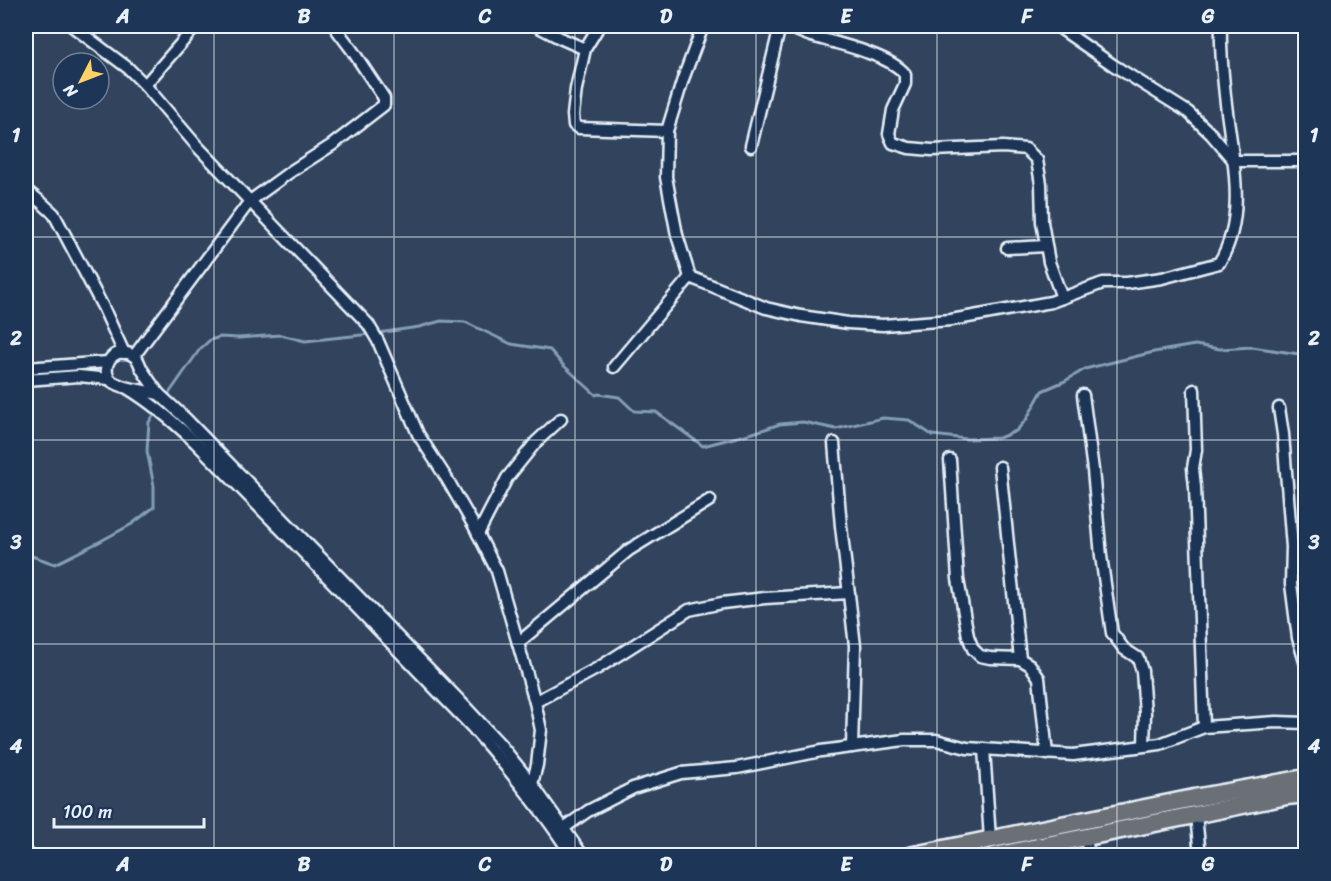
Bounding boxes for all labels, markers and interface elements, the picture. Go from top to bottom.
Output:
text: A [115,0,130,34]
text: B [298,0,311,34]
text: C [478,0,492,34]
text: D [660,0,673,34]
text: E [840,0,853,34]
text: F [1021,0,1034,34]
text: G [1201,0,1215,34]
north arrow [51,51,111,111]
text: N [55,76,85,105]
text: 1 [12,118,21,153]
text: 1 [1310,118,1319,153]
text: 2 [9,321,22,356]
text: 2 [1307,321,1320,356]
text: 3 [10,525,22,560]
text: 3 [1308,525,1320,560]
text: 4 [9,729,23,764]
text: 4 [1307,729,1321,764]
scale bar [54,791,204,829]
text: 100 m [63,796,112,828]
text: A [115,847,130,881]
text: B [298,847,311,881]
text: C [478,847,492,881]
text: D [660,847,673,881]
text: E [840,847,853,881]
text: F [1021,847,1034,881]
text: G [1201,847,1215,881]

